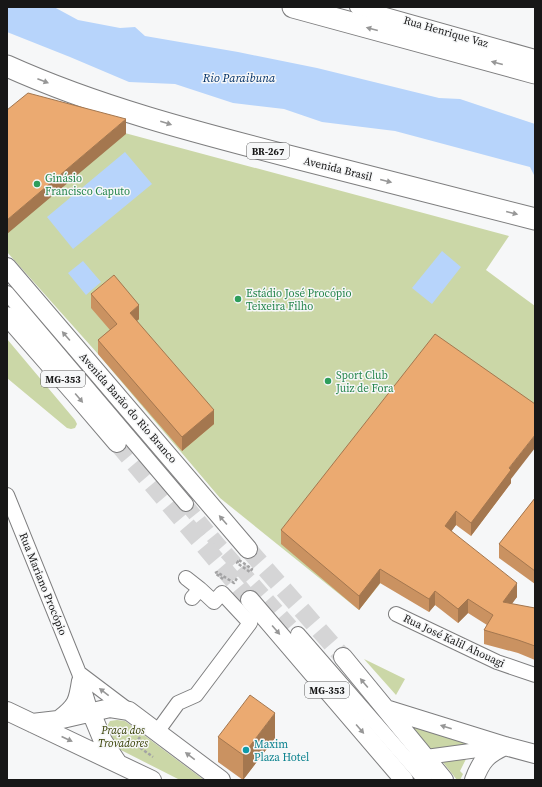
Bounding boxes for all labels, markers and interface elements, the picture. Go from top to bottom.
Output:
street label: Rua Henrique Vaz [402,13,490,51]
one-way arrow [366,25,378,31]
one-way arrow [491,60,503,66]
water label: Rio Paraibuna [202,70,276,86]
one-way arrow [37,79,49,85]
one-way arrow [160,120,172,126]
road number: BR-267 [247,143,289,159]
street label: Avenida Brasil [302,153,374,185]
place label: Ginásio Francisco Caputo [45,171,130,199]
one-way arrow [380,178,392,184]
marker: Ginásio Francisco Caputo [32,179,42,189]
one-way arrow [506,210,518,216]
place label: Estádio José Procópio Teixeira Filho [246,286,352,314]
marker: Estádio José Procópio Teixeira Filho [233,294,243,304]
one-way arrow [61,330,70,341]
street label: Avenida Barão do Rio Branco [76,350,180,466]
place label: Sport Club Juiz de Fora [335,368,394,396]
road number: MG-353 [41,371,85,387]
marker: Sport Club Juiz de Fora [323,376,333,386]
one-way arrow [75,393,84,403]
one-way arrow [218,514,227,525]
street label: Rua Mariano Procópio [16,530,70,638]
street label: Rua José Kalil Ahouagi [401,611,507,671]
one-way arrow [271,625,280,635]
one-way arrow [360,677,369,688]
road number: MG-353 [305,682,349,698]
one-way arrow [98,688,109,696]
park label: Praça dos Trovadores [98,723,148,751]
one-way arrow [356,723,365,734]
one-way arrow [439,724,451,730]
one-way arrow [61,736,73,742]
place label: Maxim Plaza Hotel [254,737,309,765]
marker: Maxim Plaza Hotel [241,745,251,755]
one-way arrow [184,752,195,761]

